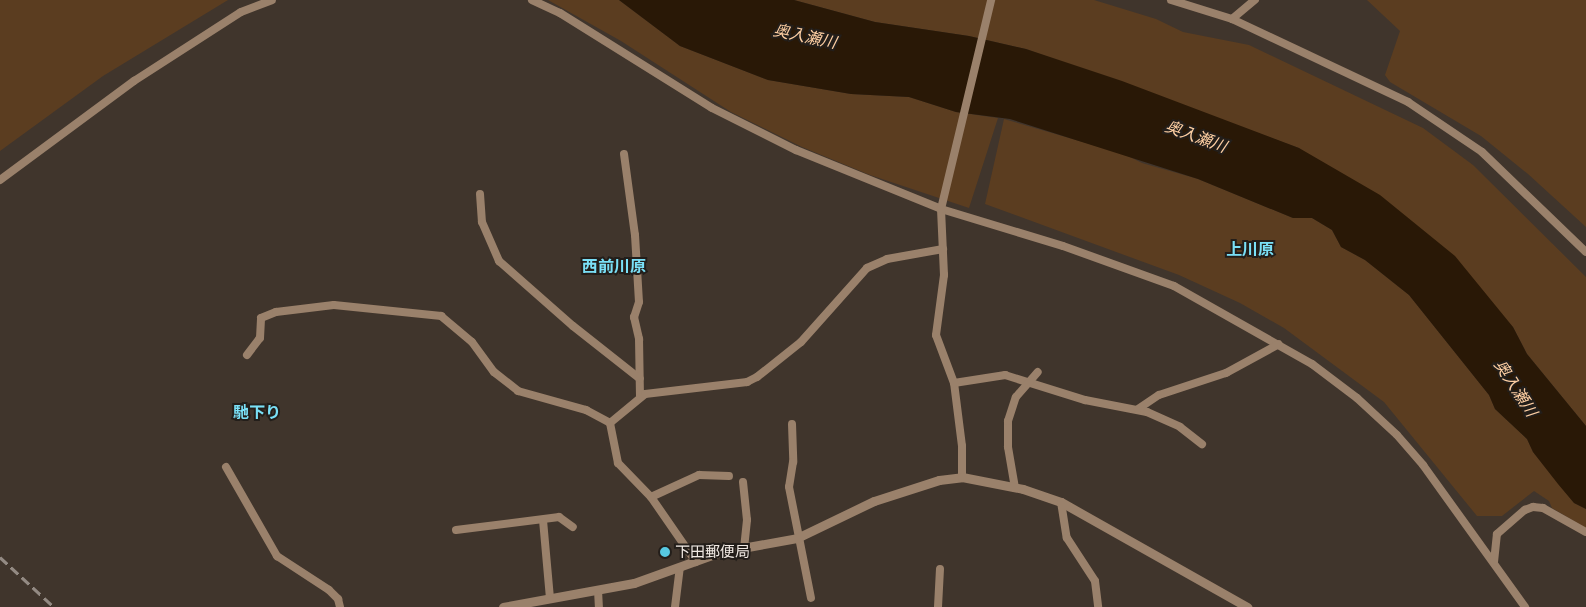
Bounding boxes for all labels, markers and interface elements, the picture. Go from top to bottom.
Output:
water label: 奥入瀬川 [772,20,838,52]
water label: 奥入瀬川 [1163,116,1229,156]
district label: 上川原 [1226,239,1274,259]
district label: 西前川原 [582,256,646,276]
water label: 奥入瀬川 [1491,356,1541,420]
district label: 馳下り [233,402,281,422]
place label: 下田郵便局 [675,543,750,561]
marker: 下田郵便局 [659,546,671,558]

